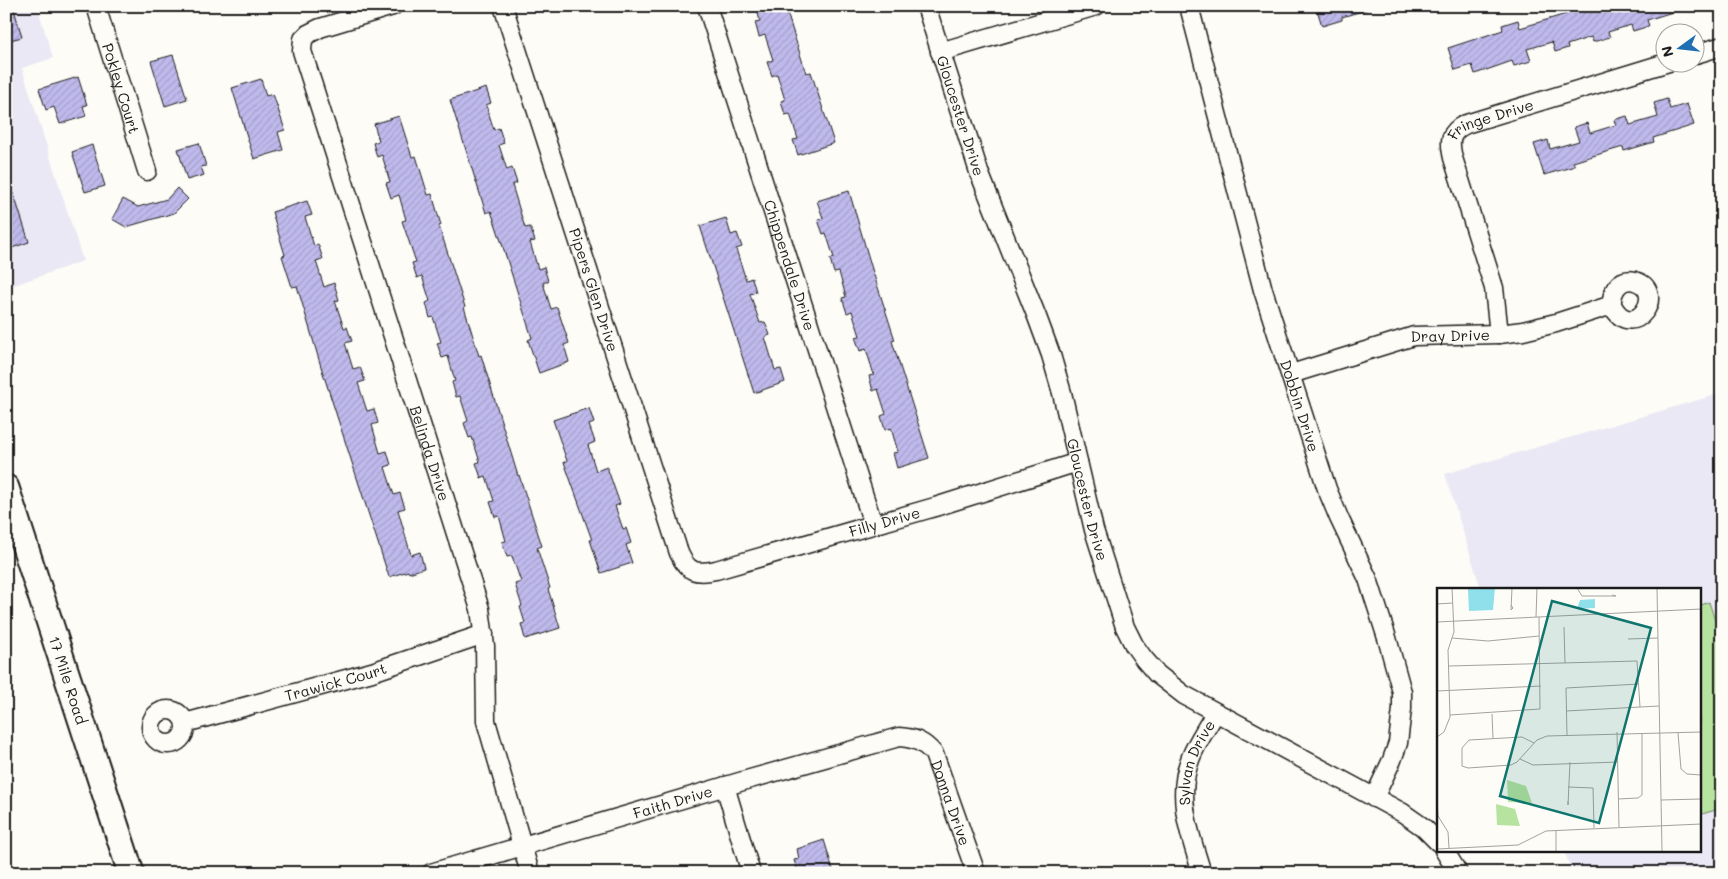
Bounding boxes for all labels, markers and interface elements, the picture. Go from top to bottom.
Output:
north arrow [1656,22,1706,72]
street label: Pokley Court [98,40,145,136]
text: N [1656,44,1678,59]
street label: Gloucester Drive [932,53,990,178]
street label: Fringe Drive [1442,94,1536,143]
street label: Chippendale Drive [760,197,820,333]
street label: Pipers Glen Drive [565,225,624,354]
street label: Dray Drive [1410,324,1490,346]
street label: Dobbin Drive [1276,357,1324,454]
street label: Belinda Drive [406,403,455,503]
street label: Gloucester Drive [1063,436,1113,563]
street label: Filly Drive [847,502,922,541]
inset map [1437,588,1700,852]
street label: 17 Mile Road [45,633,92,727]
street label: Trawick Court [282,658,389,705]
street label: Sylvan Drive [1174,716,1219,806]
street label: Donna Drive [927,757,975,848]
street label: Faith Drive [631,781,715,823]

